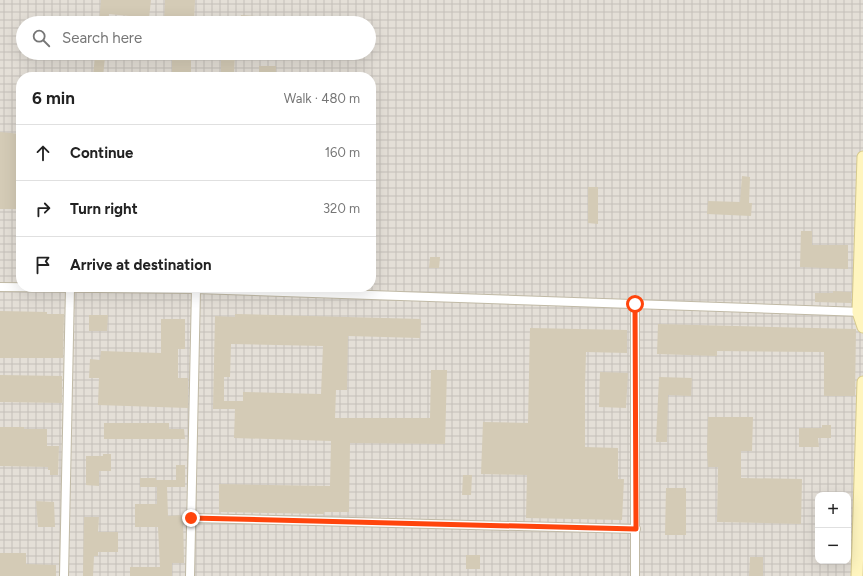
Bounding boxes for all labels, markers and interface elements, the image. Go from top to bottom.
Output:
search box [16,16,376,60]
icon: search [30,27,52,49]
text: Search here [62,29,142,47]
text: 6 min [32,88,75,108]
text: Walk · 480 m [284,91,360,106]
icon: ahead [32,142,54,164]
text: Continue [70,144,133,162]
text: 160 m [325,145,360,160]
icon: right [32,198,54,220]
text: Turn right [70,200,138,218]
text: 320 m [323,201,360,216]
icon: arrive [32,254,54,276]
text: Arrive at destination [70,256,211,274]
route start [626,295,644,313]
map controls [815,492,851,564]
button: + [815,492,851,528]
route end [182,509,200,527]
button: − [815,528,851,564]

